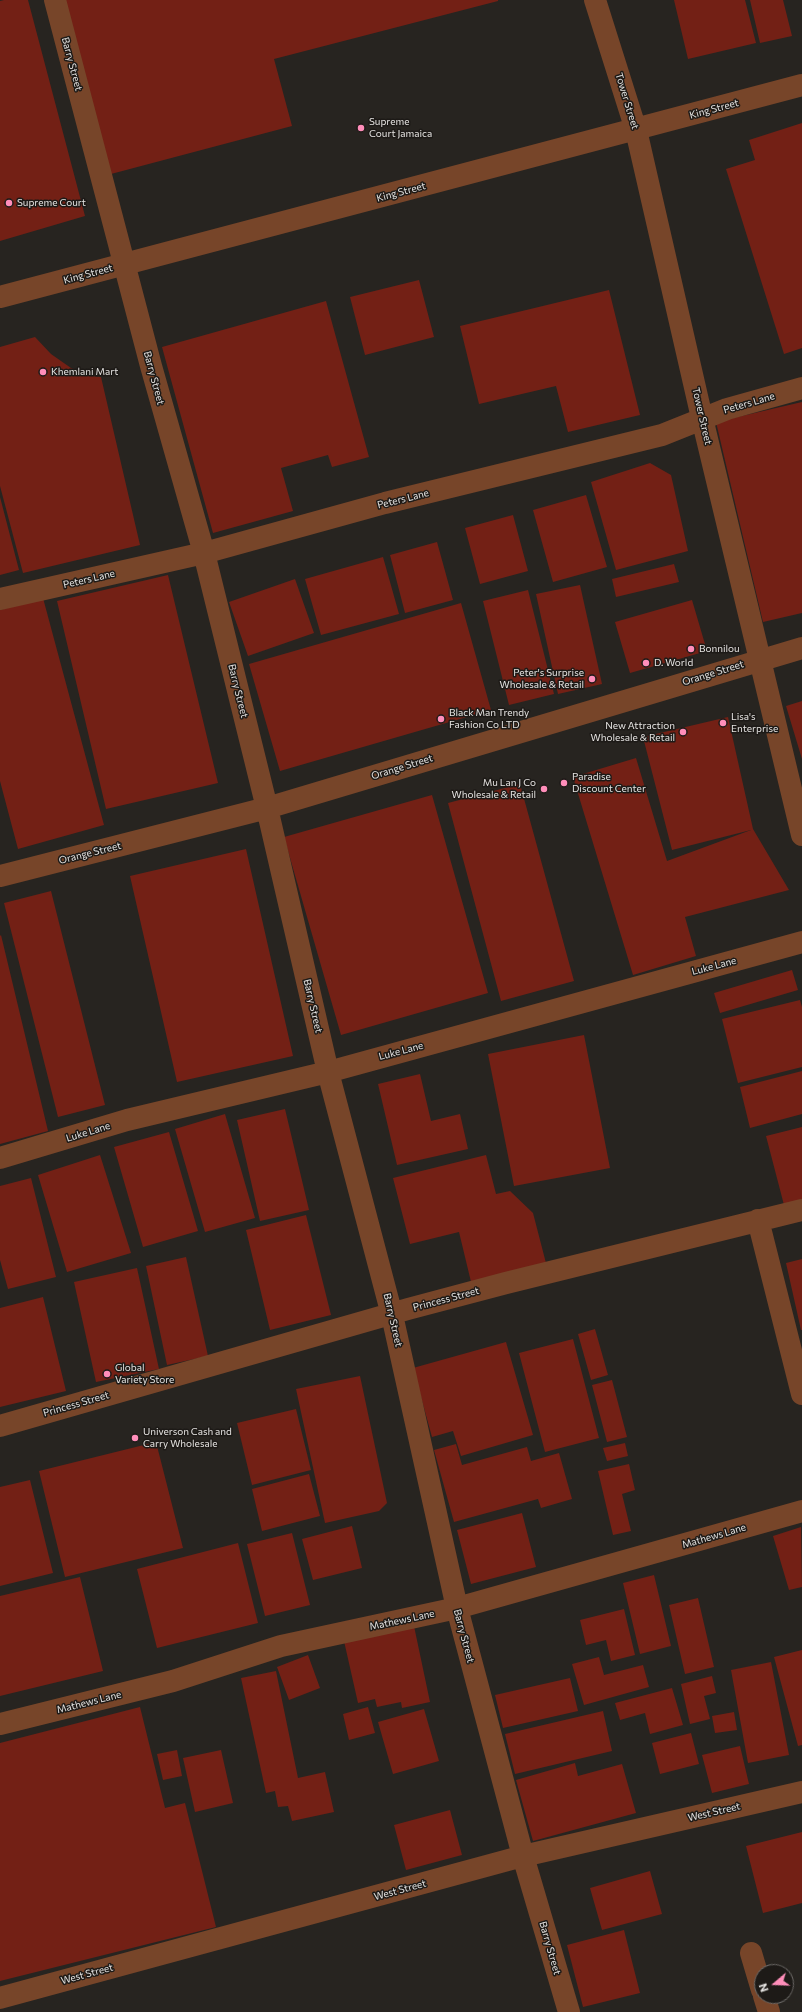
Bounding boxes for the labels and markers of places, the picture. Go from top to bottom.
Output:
place label: Supreme Court Jamaica [369,116,432,140]
marker: Supreme Court Jamaica [356,123,366,133]
place label: Supreme Court [17,197,86,209]
marker: Supreme Court [4,198,14,208]
place label: Khemlani Mart [51,366,118,378]
marker: Khemlani Mart [38,367,48,377]
place label: Bonnilou [699,643,740,655]
marker: Bonnilou [686,644,696,654]
place label: D. World [654,657,693,669]
marker: D. World [641,658,651,668]
place label: Peter's Surprise Wholesale & Retail [500,667,584,690]
marker: Peter's Surprise Wholesale & Retail [587,674,597,684]
place label: Black Man Trendy Fashion Co LTD [449,707,529,730]
place label: Lisa's Enterprise [731,711,778,734]
marker: Black Man Trendy Fashion Co LTD [436,714,446,724]
marker: Lisa's Enterprise [718,718,728,728]
place label: New Attraction Wholesale & Retail [591,720,675,744]
marker: New Attraction Wholesale & Retail [678,727,688,737]
place label: Paradise Discount Center [572,771,646,794]
place label: Mu Lan J Co Wholesale & Retail [452,777,536,800]
marker: Paradise Discount Center [559,778,569,788]
marker: Mu Lan J Co Wholesale & Retail [539,784,549,794]
place label: Global Variety Store [115,1362,174,1386]
marker: Global Variety Store [102,1369,112,1379]
place label: Universon Cash and Carry Wholesale [143,1426,232,1450]
marker: Universon Cash and Carry Wholesale [130,1433,140,1443]

